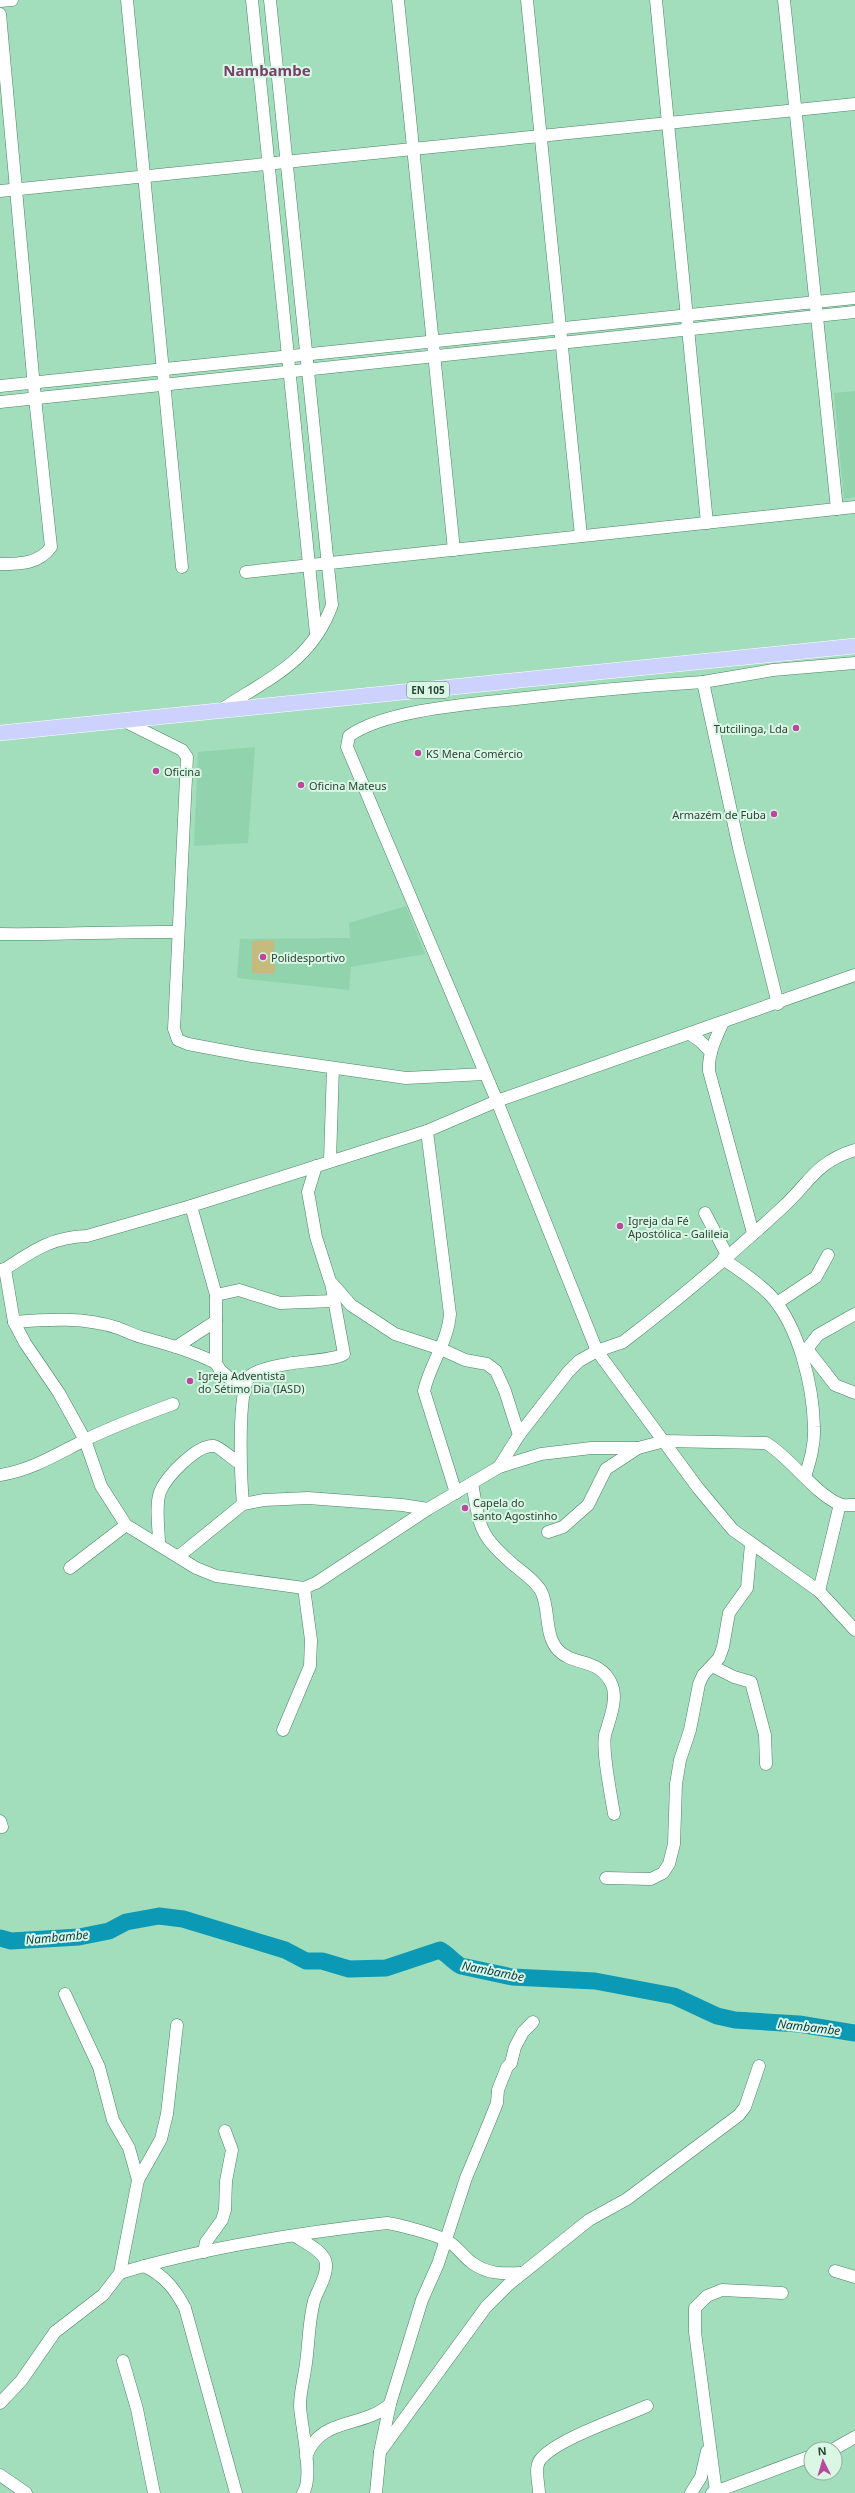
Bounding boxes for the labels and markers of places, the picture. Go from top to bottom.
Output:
place label: Tutcilinga, Lda [714,721,788,736]
marker: Tutcilinga, Lda [791,723,801,733]
place label: KS Mena Comércio [426,746,523,761]
marker: KS Mena Comércio [413,748,423,758]
place label: Oficina [164,764,200,779]
marker: Oficina [151,766,161,776]
place label: Oficina Mateus [309,778,387,793]
marker: Oficina Mateus [296,780,306,790]
place label: Armazém de Fuba [672,807,766,822]
marker: Armazém de Fuba [769,809,779,819]
place label: Polidesportivo [271,950,346,965]
marker: Polidesportivo [258,952,268,962]
place label: Igreja da Fé Apostólica - Galileia [628,1213,729,1241]
marker: Igreja da Fé Apostólica - Galileia [615,1221,625,1231]
place label: Igreja Adventista do Sétimo Dia (IASD) [198,1368,304,1396]
marker: Igreja Adventista do Sétimo Dia (IASD) [185,1376,195,1386]
place label: Capela do santo Agostinho [473,1495,558,1523]
marker: Capela do santo Agostinho [460,1503,470,1513]

